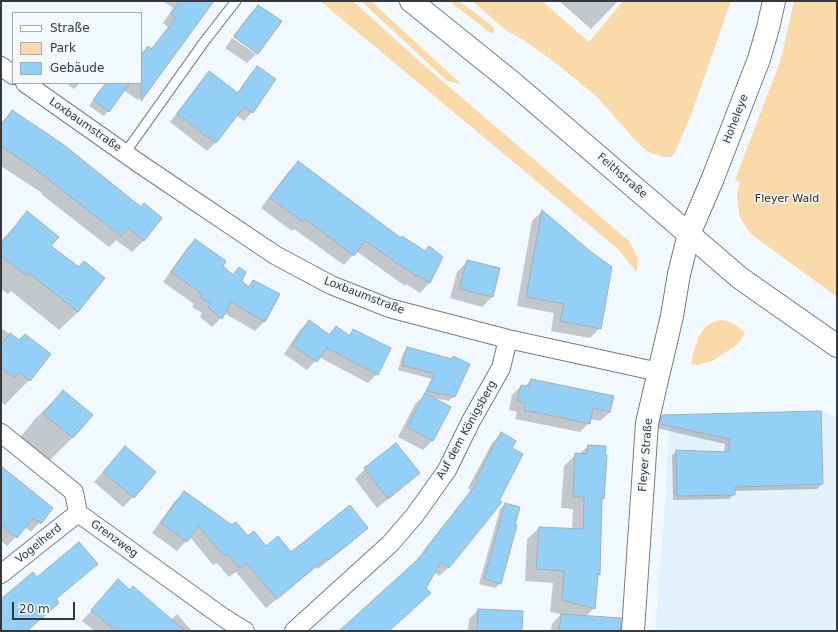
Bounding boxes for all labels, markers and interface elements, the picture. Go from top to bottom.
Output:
legend [12,12,142,84]
text: Straße [50,21,90,35]
text: Park [50,41,76,55]
text: Gebäude [50,61,104,75]
street label: Hoheleye [721,92,751,146]
street label: Loxbaumstraße [46,95,124,155]
street label: Feithstraße [594,151,650,201]
park label: Fleyer Wald [755,192,819,206]
street label: Loxbaumstraße [322,275,406,317]
street label: Auf dem Königsberg [434,378,500,482]
street label: Fleyer Straße [636,418,656,492]
street label: Grenzweg [88,517,140,561]
street label: Vogelherd [13,521,65,567]
scale bar [14,594,77,620]
text: 20 m [19,602,50,616]

